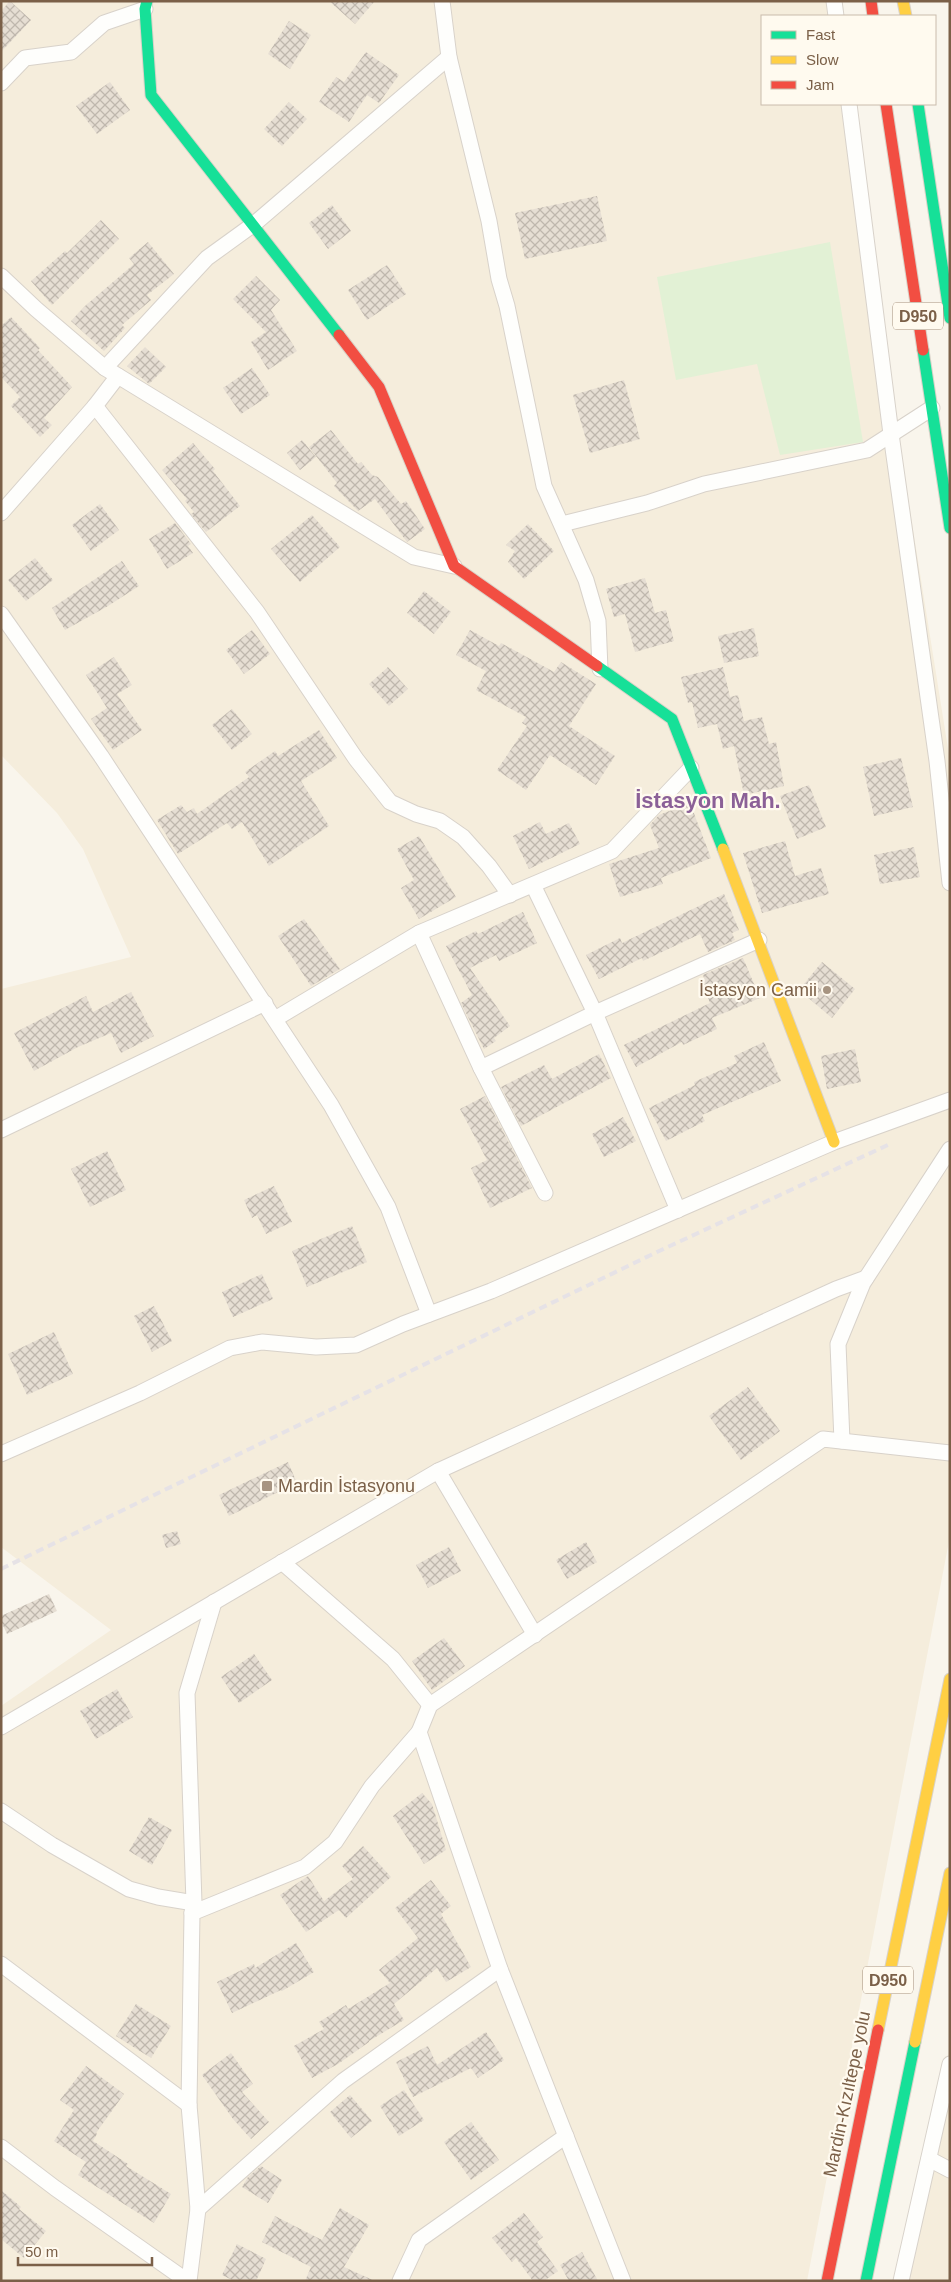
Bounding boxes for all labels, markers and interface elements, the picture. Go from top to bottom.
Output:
legend [761,15,936,105]
text: Fast [806,26,836,43]
text: Slow [806,51,839,68]
text: Jam [806,76,834,93]
road number: D950 [893,302,943,330]
district label: İstasyon Mah. [635,788,781,813]
place label: İstasyon Camii [699,980,817,1000]
marker: İstasyon Camii [821,984,833,996]
place label: Mardin İstasyonu [278,1476,415,1496]
marker: Mardin İstasyonu [260,1479,274,1493]
road number: D950 [863,1966,913,1994]
street label: Mardin-Kızıltepe yolu [820,2009,874,2179]
scale bar [18,2234,151,2266]
text: 50 m [25,2243,58,2260]

